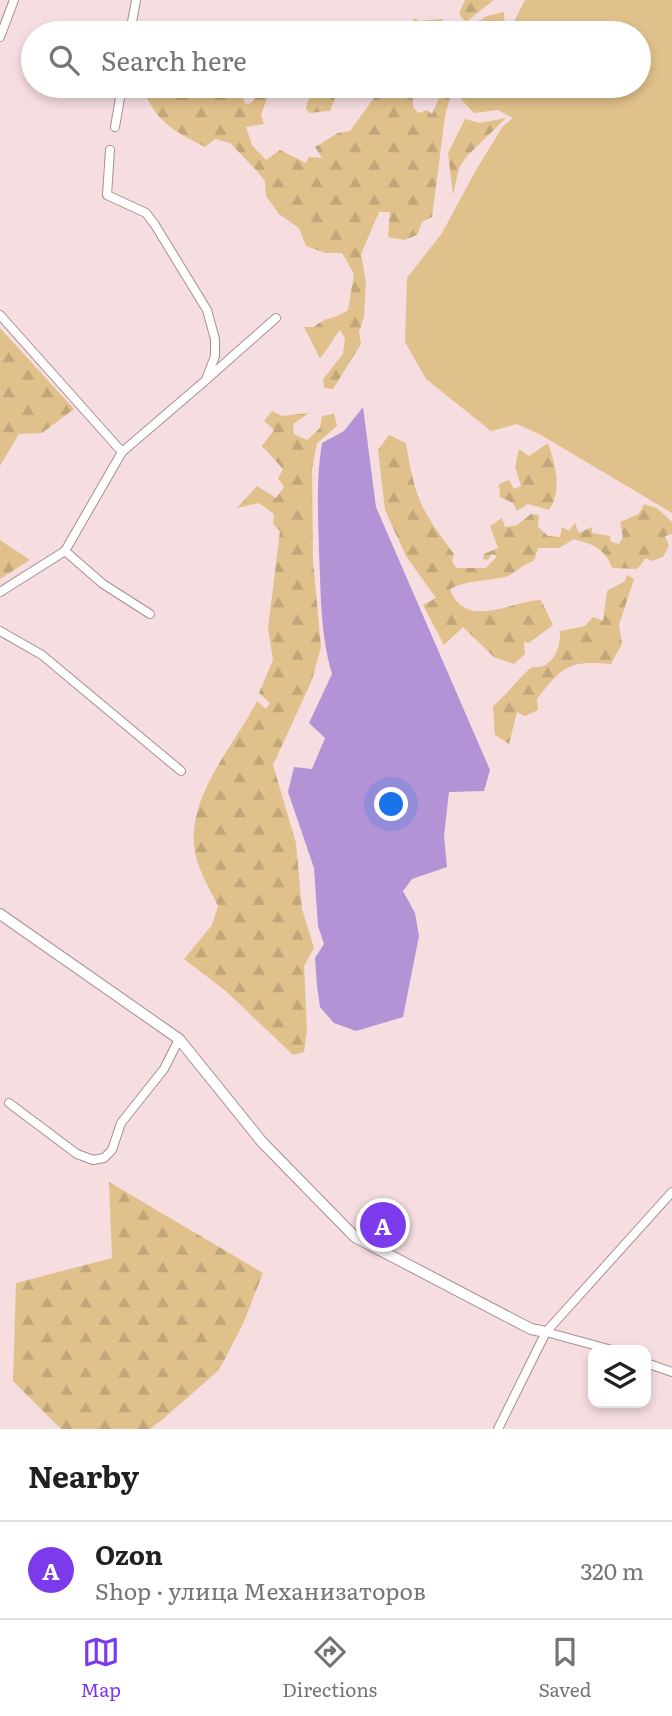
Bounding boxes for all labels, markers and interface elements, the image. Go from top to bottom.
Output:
search box [21,21,651,98]
text: Search here [101,40,247,79]
icon: search [45,41,83,79]
your location [374,787,408,821]
pin: A [360,1199,406,1251]
map controls [588,1345,651,1408]
button: layers [588,1345,651,1408]
text: Nearby [28,1453,139,1497]
text: Ozon [95,1534,163,1573]
text: A [42,1553,60,1587]
text: 320 m [580,1553,644,1587]
text: Shop · улица Механизаторов [95,1573,426,1607]
tab: Map [81,1633,121,1703]
tab: Directions [282,1633,377,1703]
tab: Saved [538,1633,591,1703]

